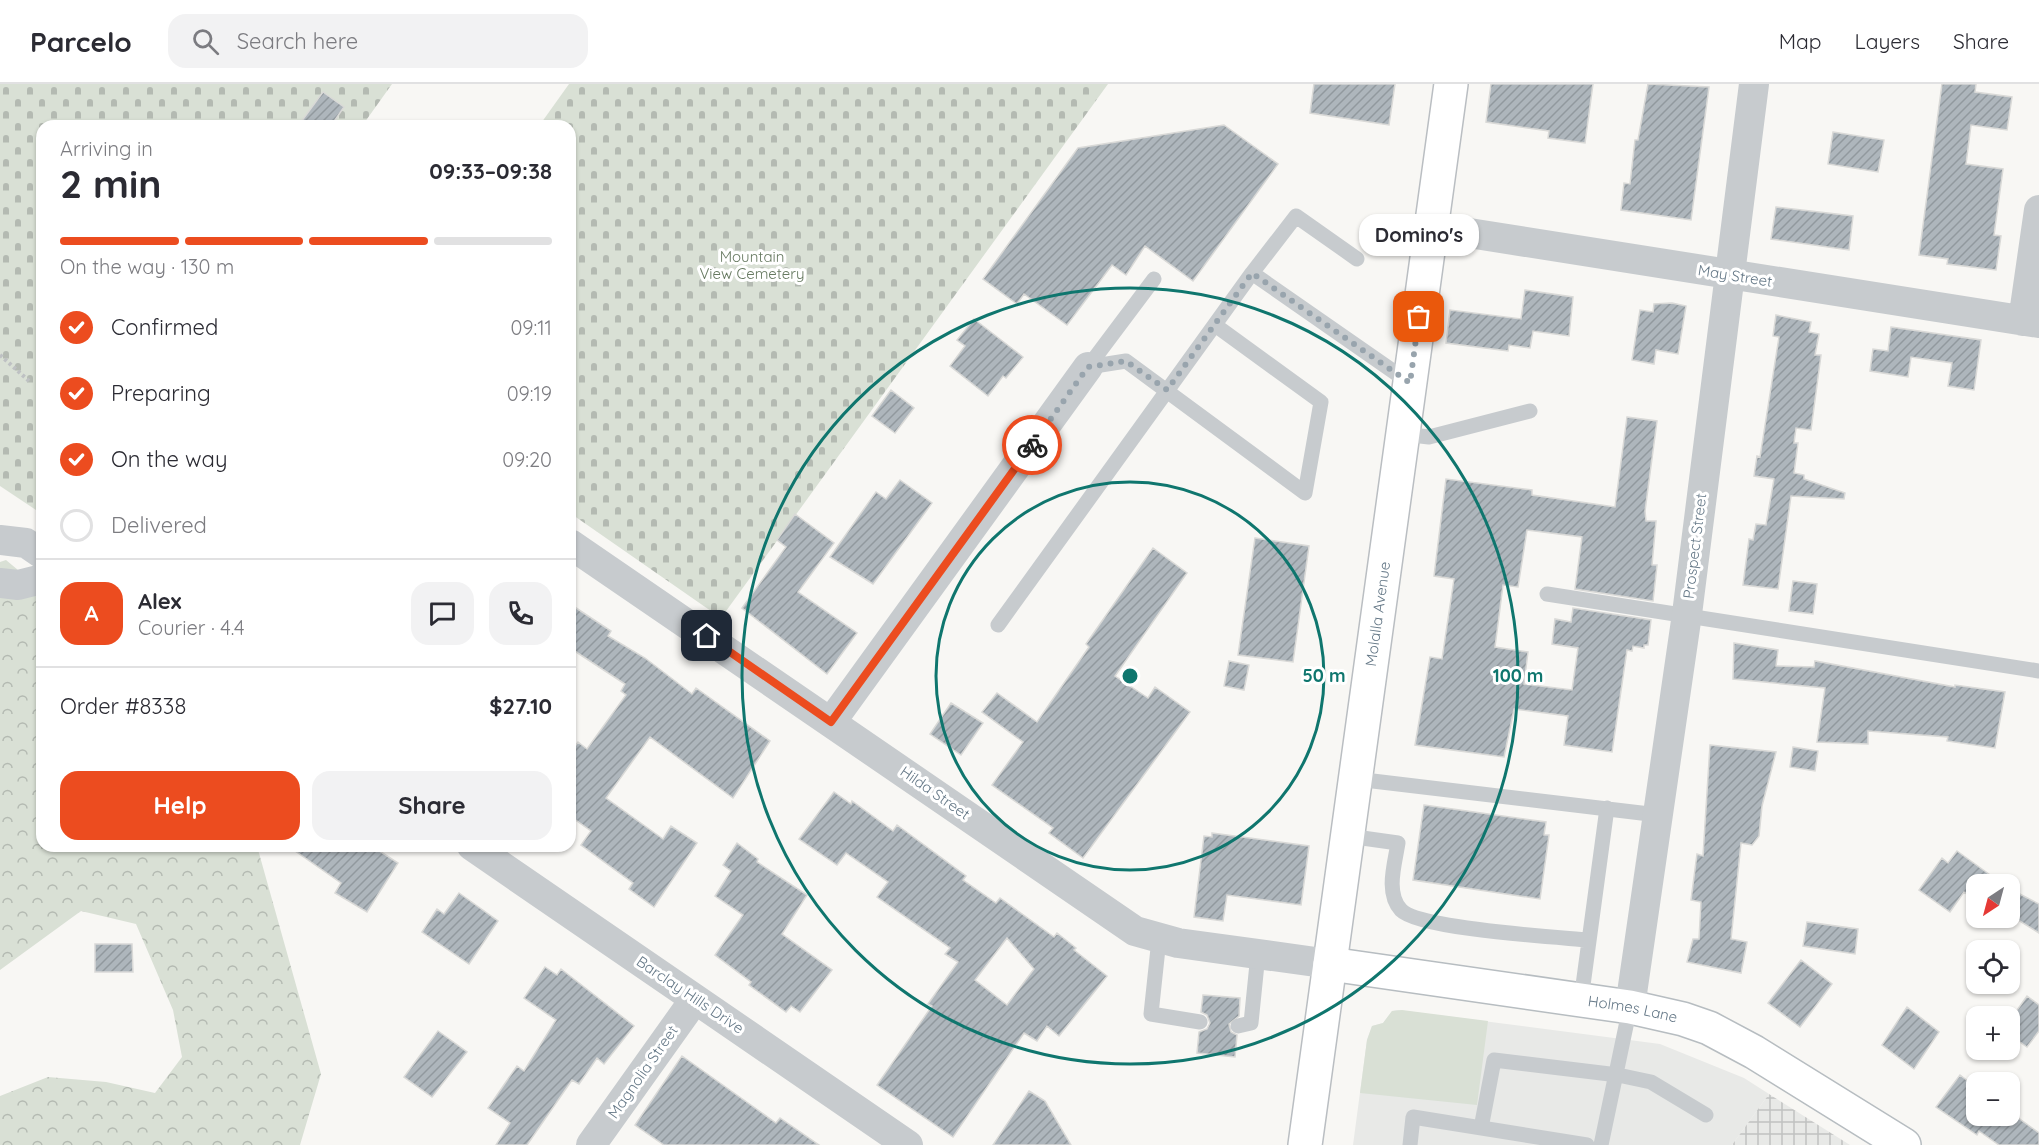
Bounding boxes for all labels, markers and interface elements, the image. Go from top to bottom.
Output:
search box [168,14,588,68]
text: Parcelo [30,24,132,59]
icon: search [189,25,222,58]
text: Search here [237,27,358,55]
text: Map [1779,28,1822,54]
text: Layers [1855,28,1920,54]
text: Share [1953,28,2009,54]
text: Arriving in [60,136,153,161]
text: 09:33–09:38 [429,157,552,185]
text: 2 min [60,159,162,208]
callout: Domino's [1359,215,1479,257]
text: Domino's [1375,222,1463,247]
park label: Mountain View Cemetery [699,247,805,283]
text: On the way · 130 m [60,254,234,279]
street label: May Street [1696,260,1774,291]
pin [1393,291,1444,342]
icon: bag [1402,300,1435,333]
icon: check [60,311,93,344]
text: Confirmed [111,313,218,341]
text: 09:11 [510,315,552,340]
icon: check [60,377,93,410]
text: Preparing [111,379,211,407]
text: 09:19 [507,381,552,406]
courier [1002,415,1062,475]
icon: bike [1016,429,1049,462]
icon: check [60,443,93,476]
text: On the way [111,445,227,473]
text: 09:20 [502,447,552,472]
street label: Prospect Street [1679,492,1710,600]
text: Delivered [111,511,207,539]
street label: Molalla Avenue [1361,560,1394,667]
button: chat [411,582,474,645]
button: phone [489,582,552,645]
text: Alex [138,587,181,615]
text: A [84,599,99,627]
pin [681,610,732,661]
text: Courier · 4.4 [138,615,244,640]
icon: home [690,619,723,652]
text: 50 m [1302,664,1346,687]
text: 100 m [1493,664,1543,687]
centre of rings [1120,666,1140,686]
text: Order #8338 [60,692,186,720]
text: $27.10 [489,692,552,720]
street label: Hilda Street [897,762,974,823]
button: Help [60,771,300,840]
button: Share [312,771,552,840]
north arrow [1966,874,2020,928]
map controls [1966,874,2020,1126]
button: locate [1966,940,2020,994]
street label: Barclay Hills Drive [633,952,748,1038]
street label: Holmes Lane [1587,991,1679,1026]
button: + [1966,1006,2020,1060]
street label: Magnolia Street [603,1021,682,1122]
button: − [1966,1072,2020,1126]

